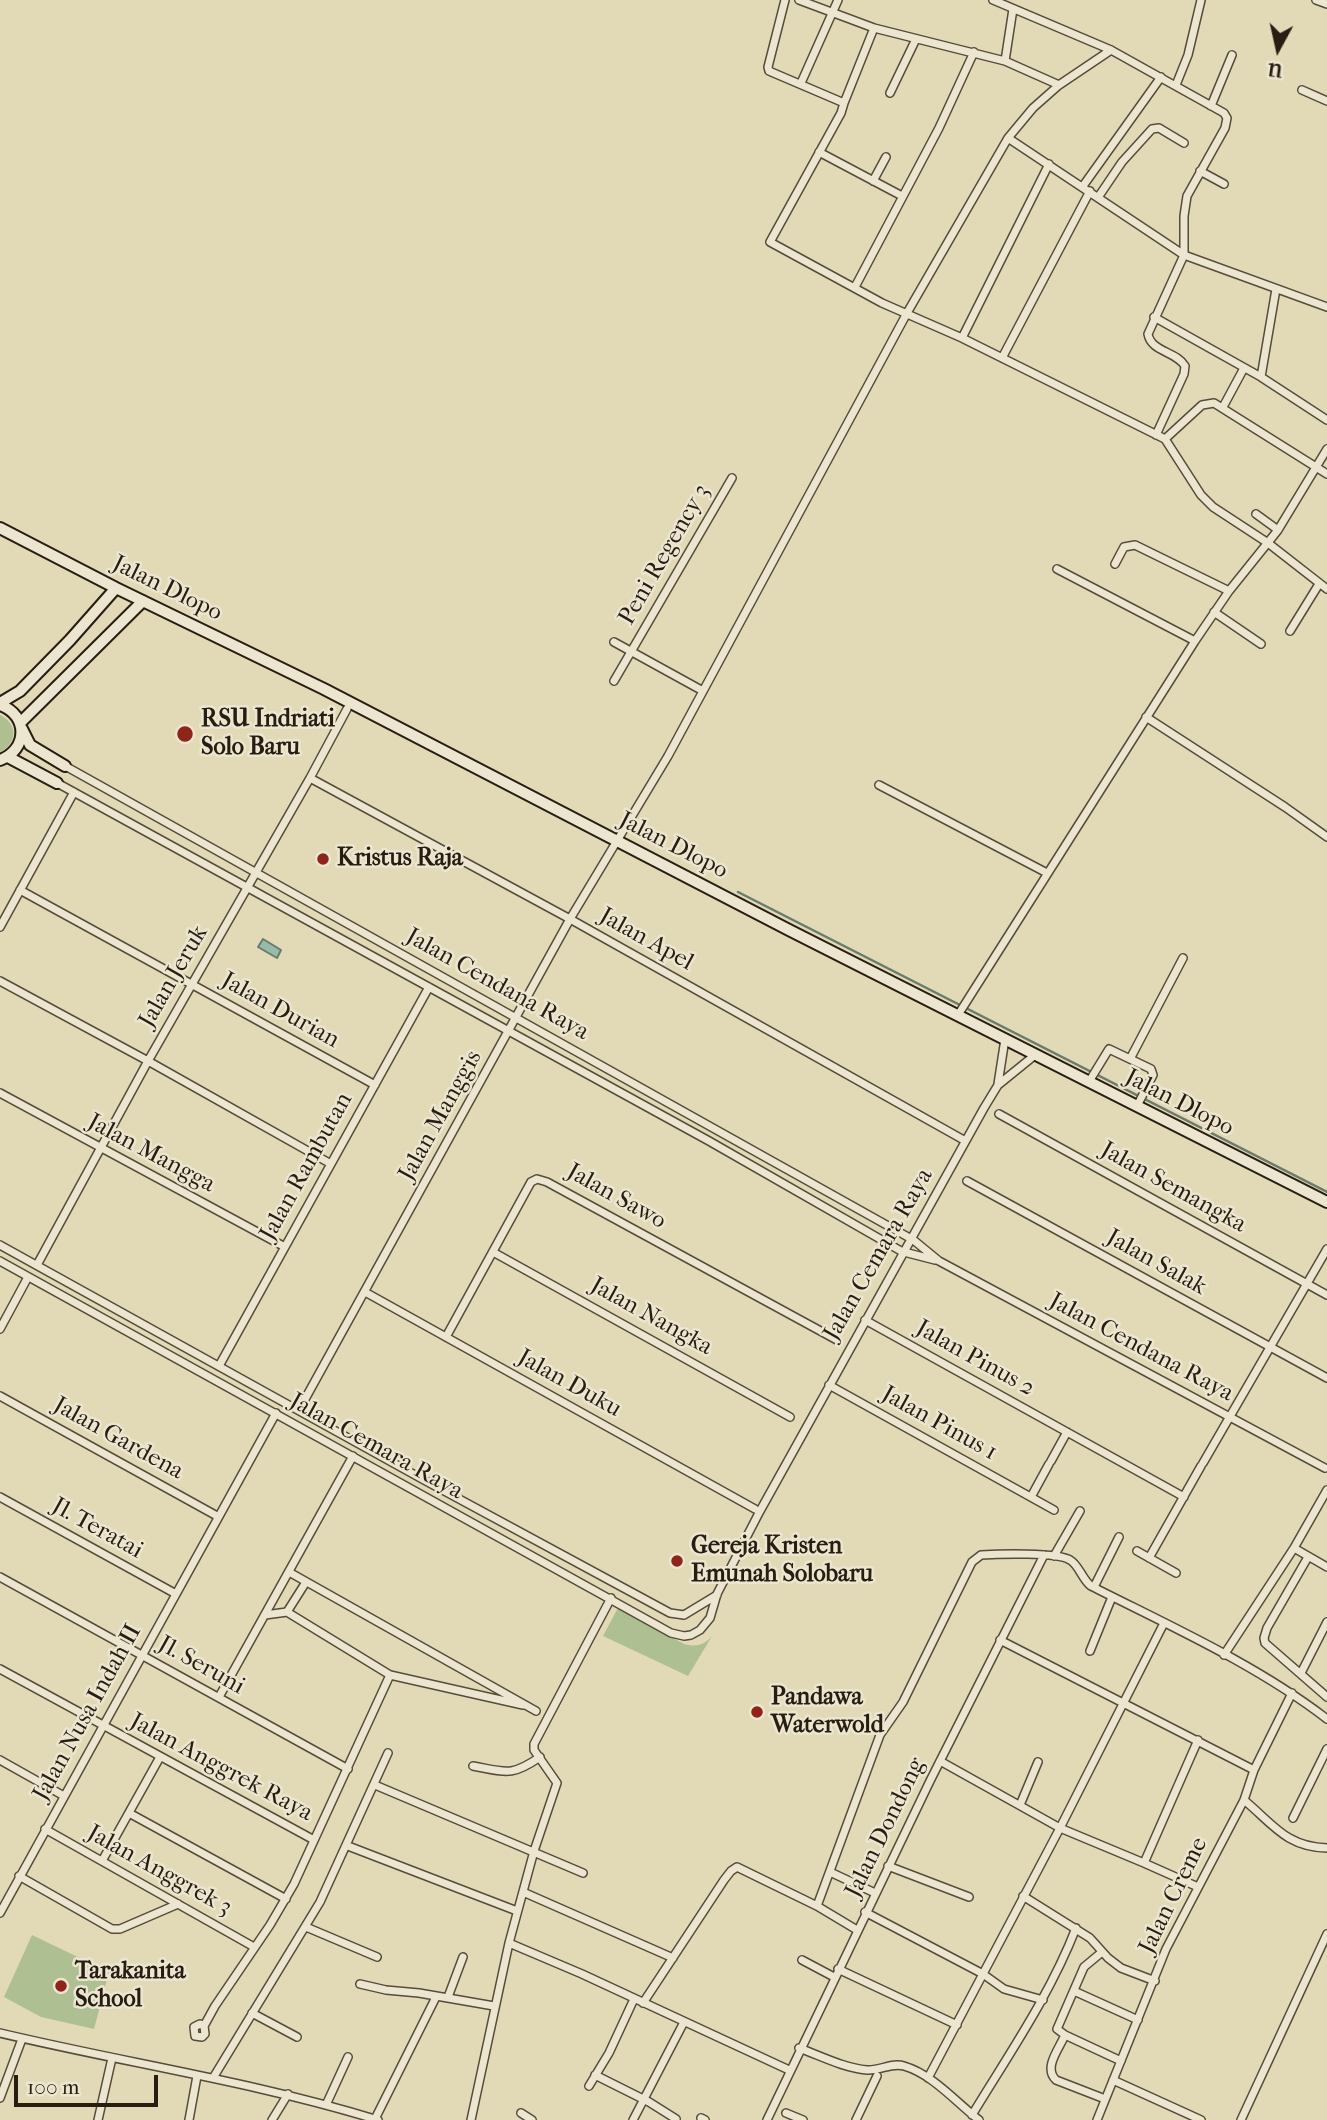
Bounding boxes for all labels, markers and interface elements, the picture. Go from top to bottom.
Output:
north arrow [1243,14,1313,84]
text: U [1266,58,1284,82]
street label: Peni Regency 3 [613,480,717,630]
street label: Jalan Dlopo [107,550,227,628]
place label: RSU Indriati Solo Baru [201,706,335,762]
marker: RSU Indriati Solo Baru [175,724,195,744]
street label: Jalan Dlopo [614,806,732,886]
place label: Kristus Raja [337,845,463,873]
marker: Kristus Raja [315,851,331,867]
street label: Jalan Apel [594,902,698,978]
street label: Jalan Jeruk [133,921,215,1033]
street label: Jalan Cendana Raya [400,923,594,1047]
street label: Jalan Durian [216,967,344,1055]
street label: Jalan Manggis [393,1046,489,1186]
street label: Jalan Dlopo [1120,1063,1238,1143]
street label: Jalan Rambutan [254,1088,360,1246]
street label: Jalan Mangga [82,1108,220,1200]
street label: Jalan Semangka [1095,1136,1251,1240]
street label: Jalan Sawo [561,1158,671,1236]
street label: Jalan Cemara Raya [818,1164,940,1346]
street label: Jalan Salak [1101,1224,1211,1302]
street label: Jalan Nangka [585,1272,717,1362]
street label: Jalan Cendana Raya [1044,1287,1238,1409]
street label: Jalan Pinus 2 [910,1315,1040,1403]
street label: Jalan Duku [512,1344,626,1424]
street label: Jalan Pinus 1 [876,1380,1002,1468]
street label: Jalan Cemara Raya [284,1387,468,1507]
street label: Jalan Gardena [48,1391,188,1487]
street label: Jl. Teratai [46,1492,148,1566]
place label: Gereja Kristen Emunah Solobaru [691,1533,873,1589]
marker: Gereja Kristen Emunah Solobaru [669,1553,685,1569]
street label: Jalan Nusa Indah II [28,1620,148,1806]
street label: Jl. Seruni [153,1630,249,1702]
place label: Pandawa Waterwold [771,1684,884,1740]
marker: Pandawa Waterwold [749,1704,765,1720]
street label: Jalan Anggrek Raya [125,1708,317,1828]
street label: Jalan Dondong [840,1753,932,1903]
street label: Jalan Anggrek 3 [82,1819,236,1923]
street label: Jalan Creme [1133,1833,1215,1959]
place label: Tarakanita School [75,1958,185,2014]
marker: Tarakanita School [53,1978,69,1994]
scale bar [18,2060,161,2104]
text: 100 m [27,2075,80,2099]

